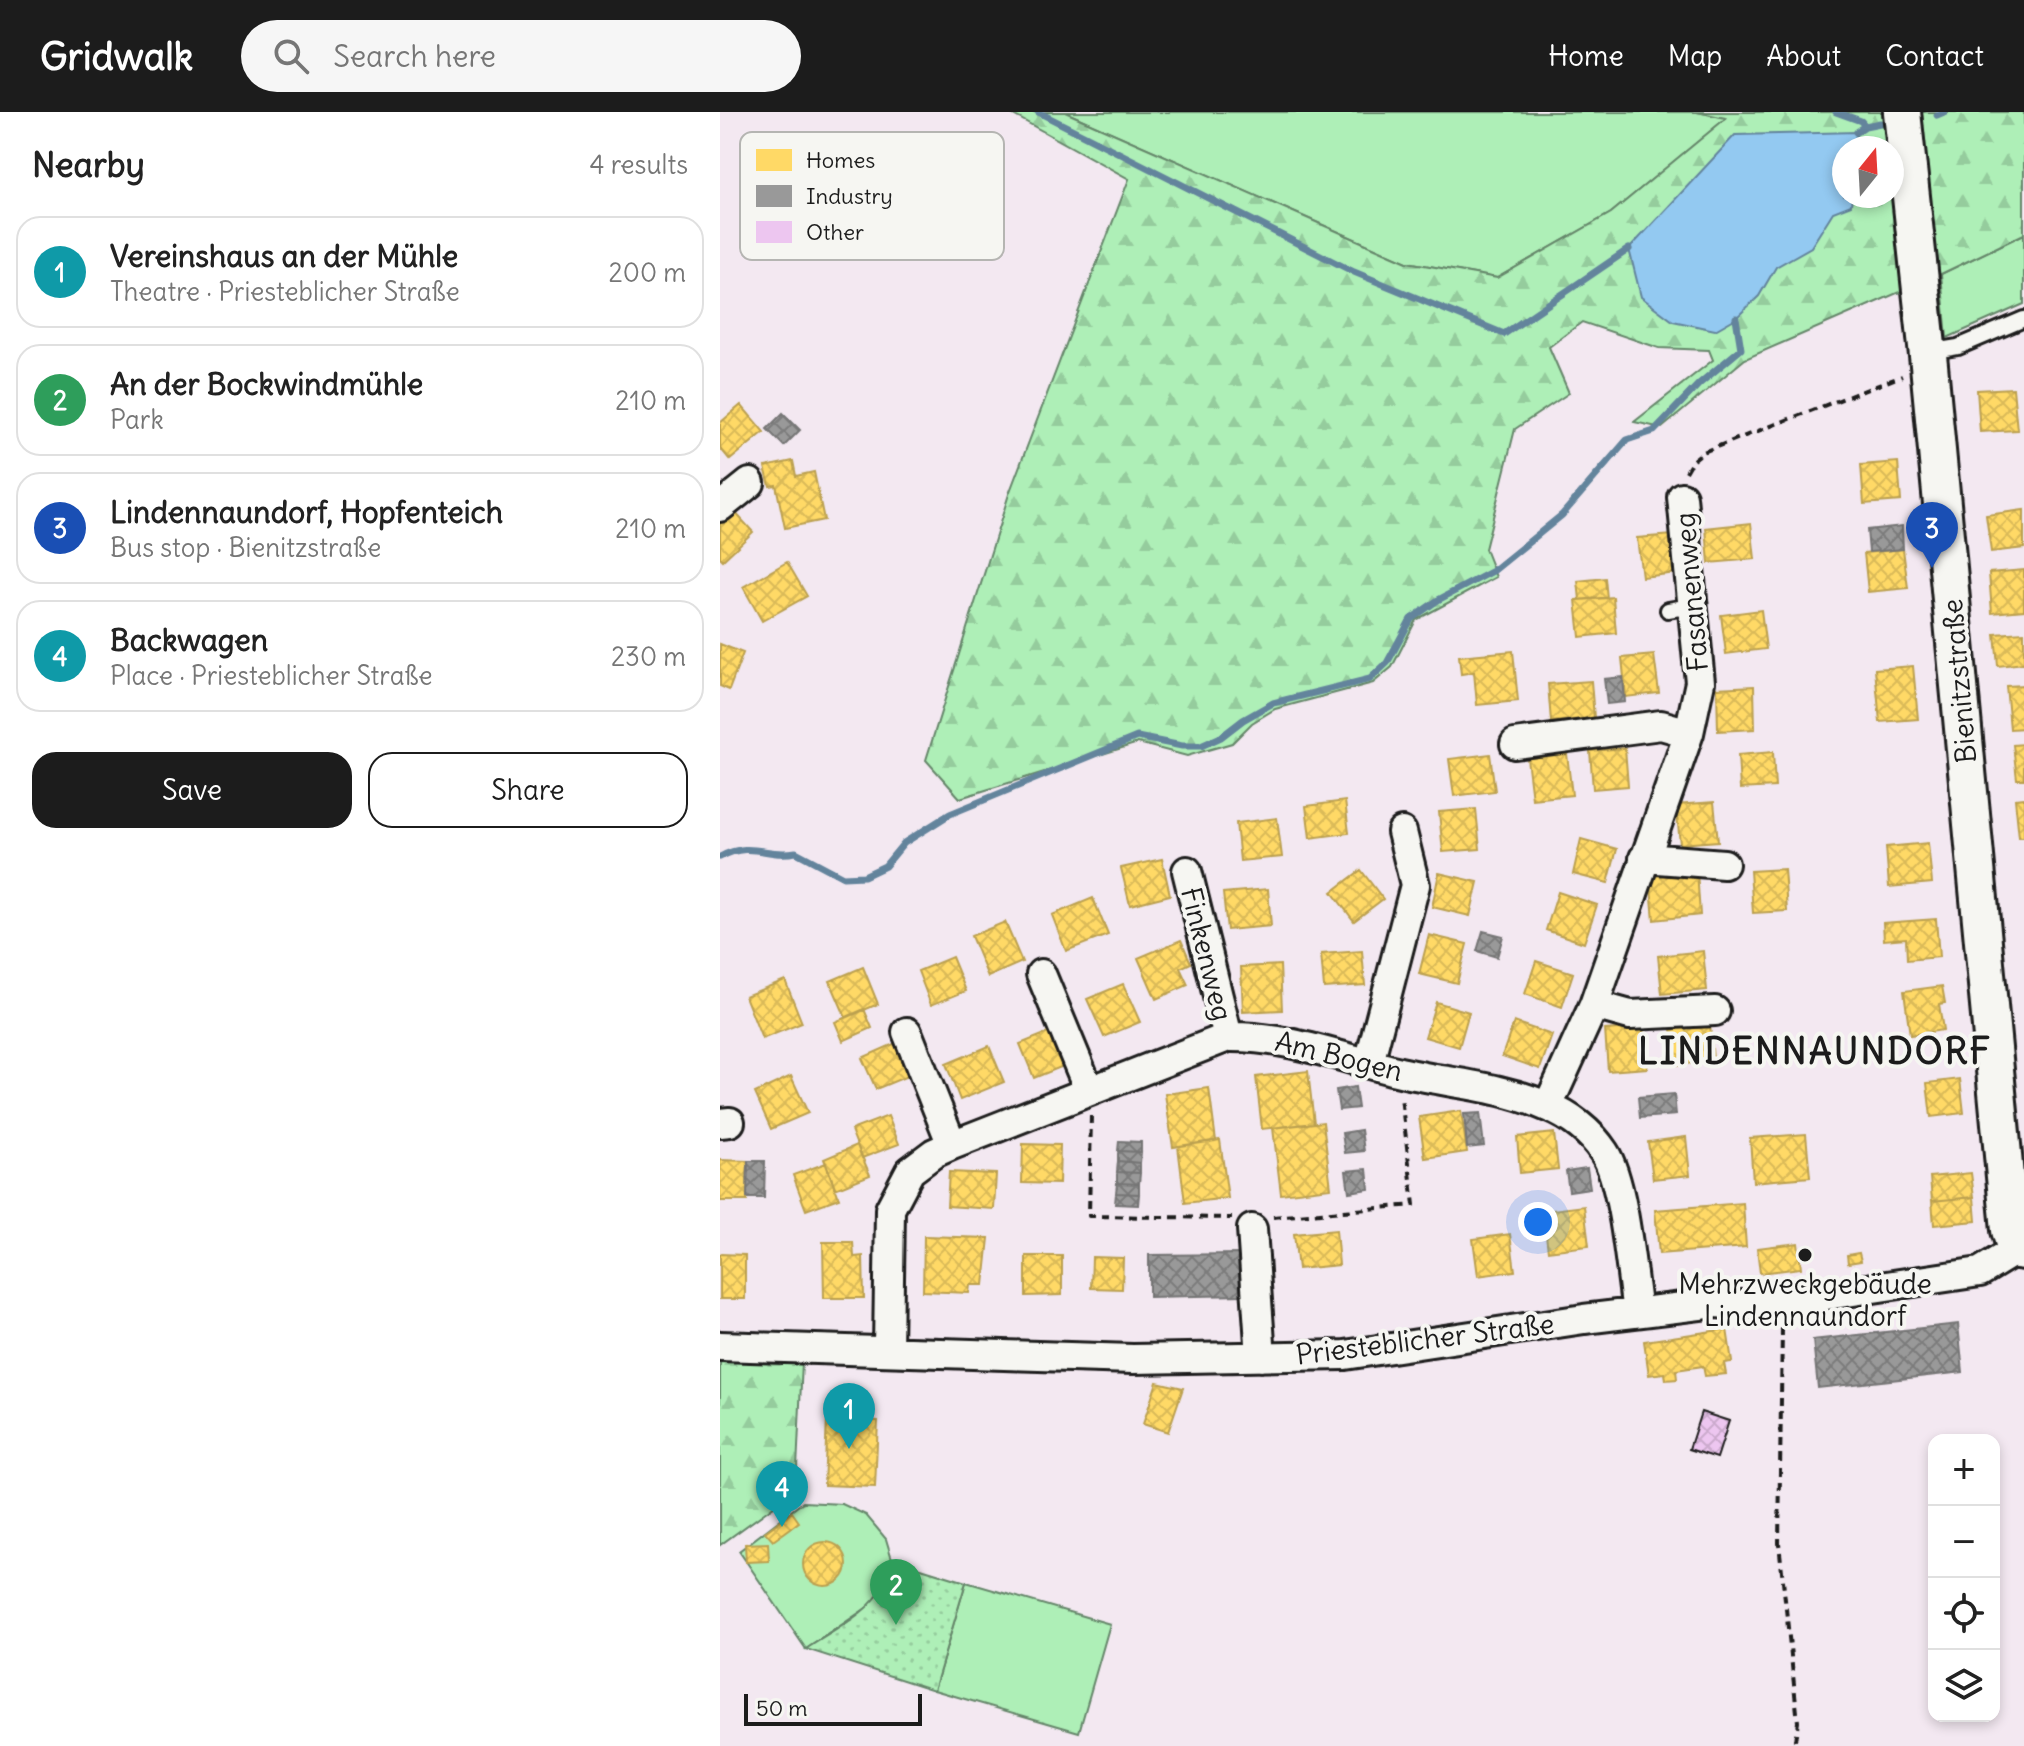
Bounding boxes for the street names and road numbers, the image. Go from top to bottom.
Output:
street label: Fasanenweg [1666,511,1716,673]
street label: Bienitzstraße [1934,597,1984,765]
street label: Finkenweg [1173,884,1241,1024]
street label: Am Bogen [1271,1023,1407,1089]
street label: Priesteblicher Straße [1294,1305,1556,1373]

